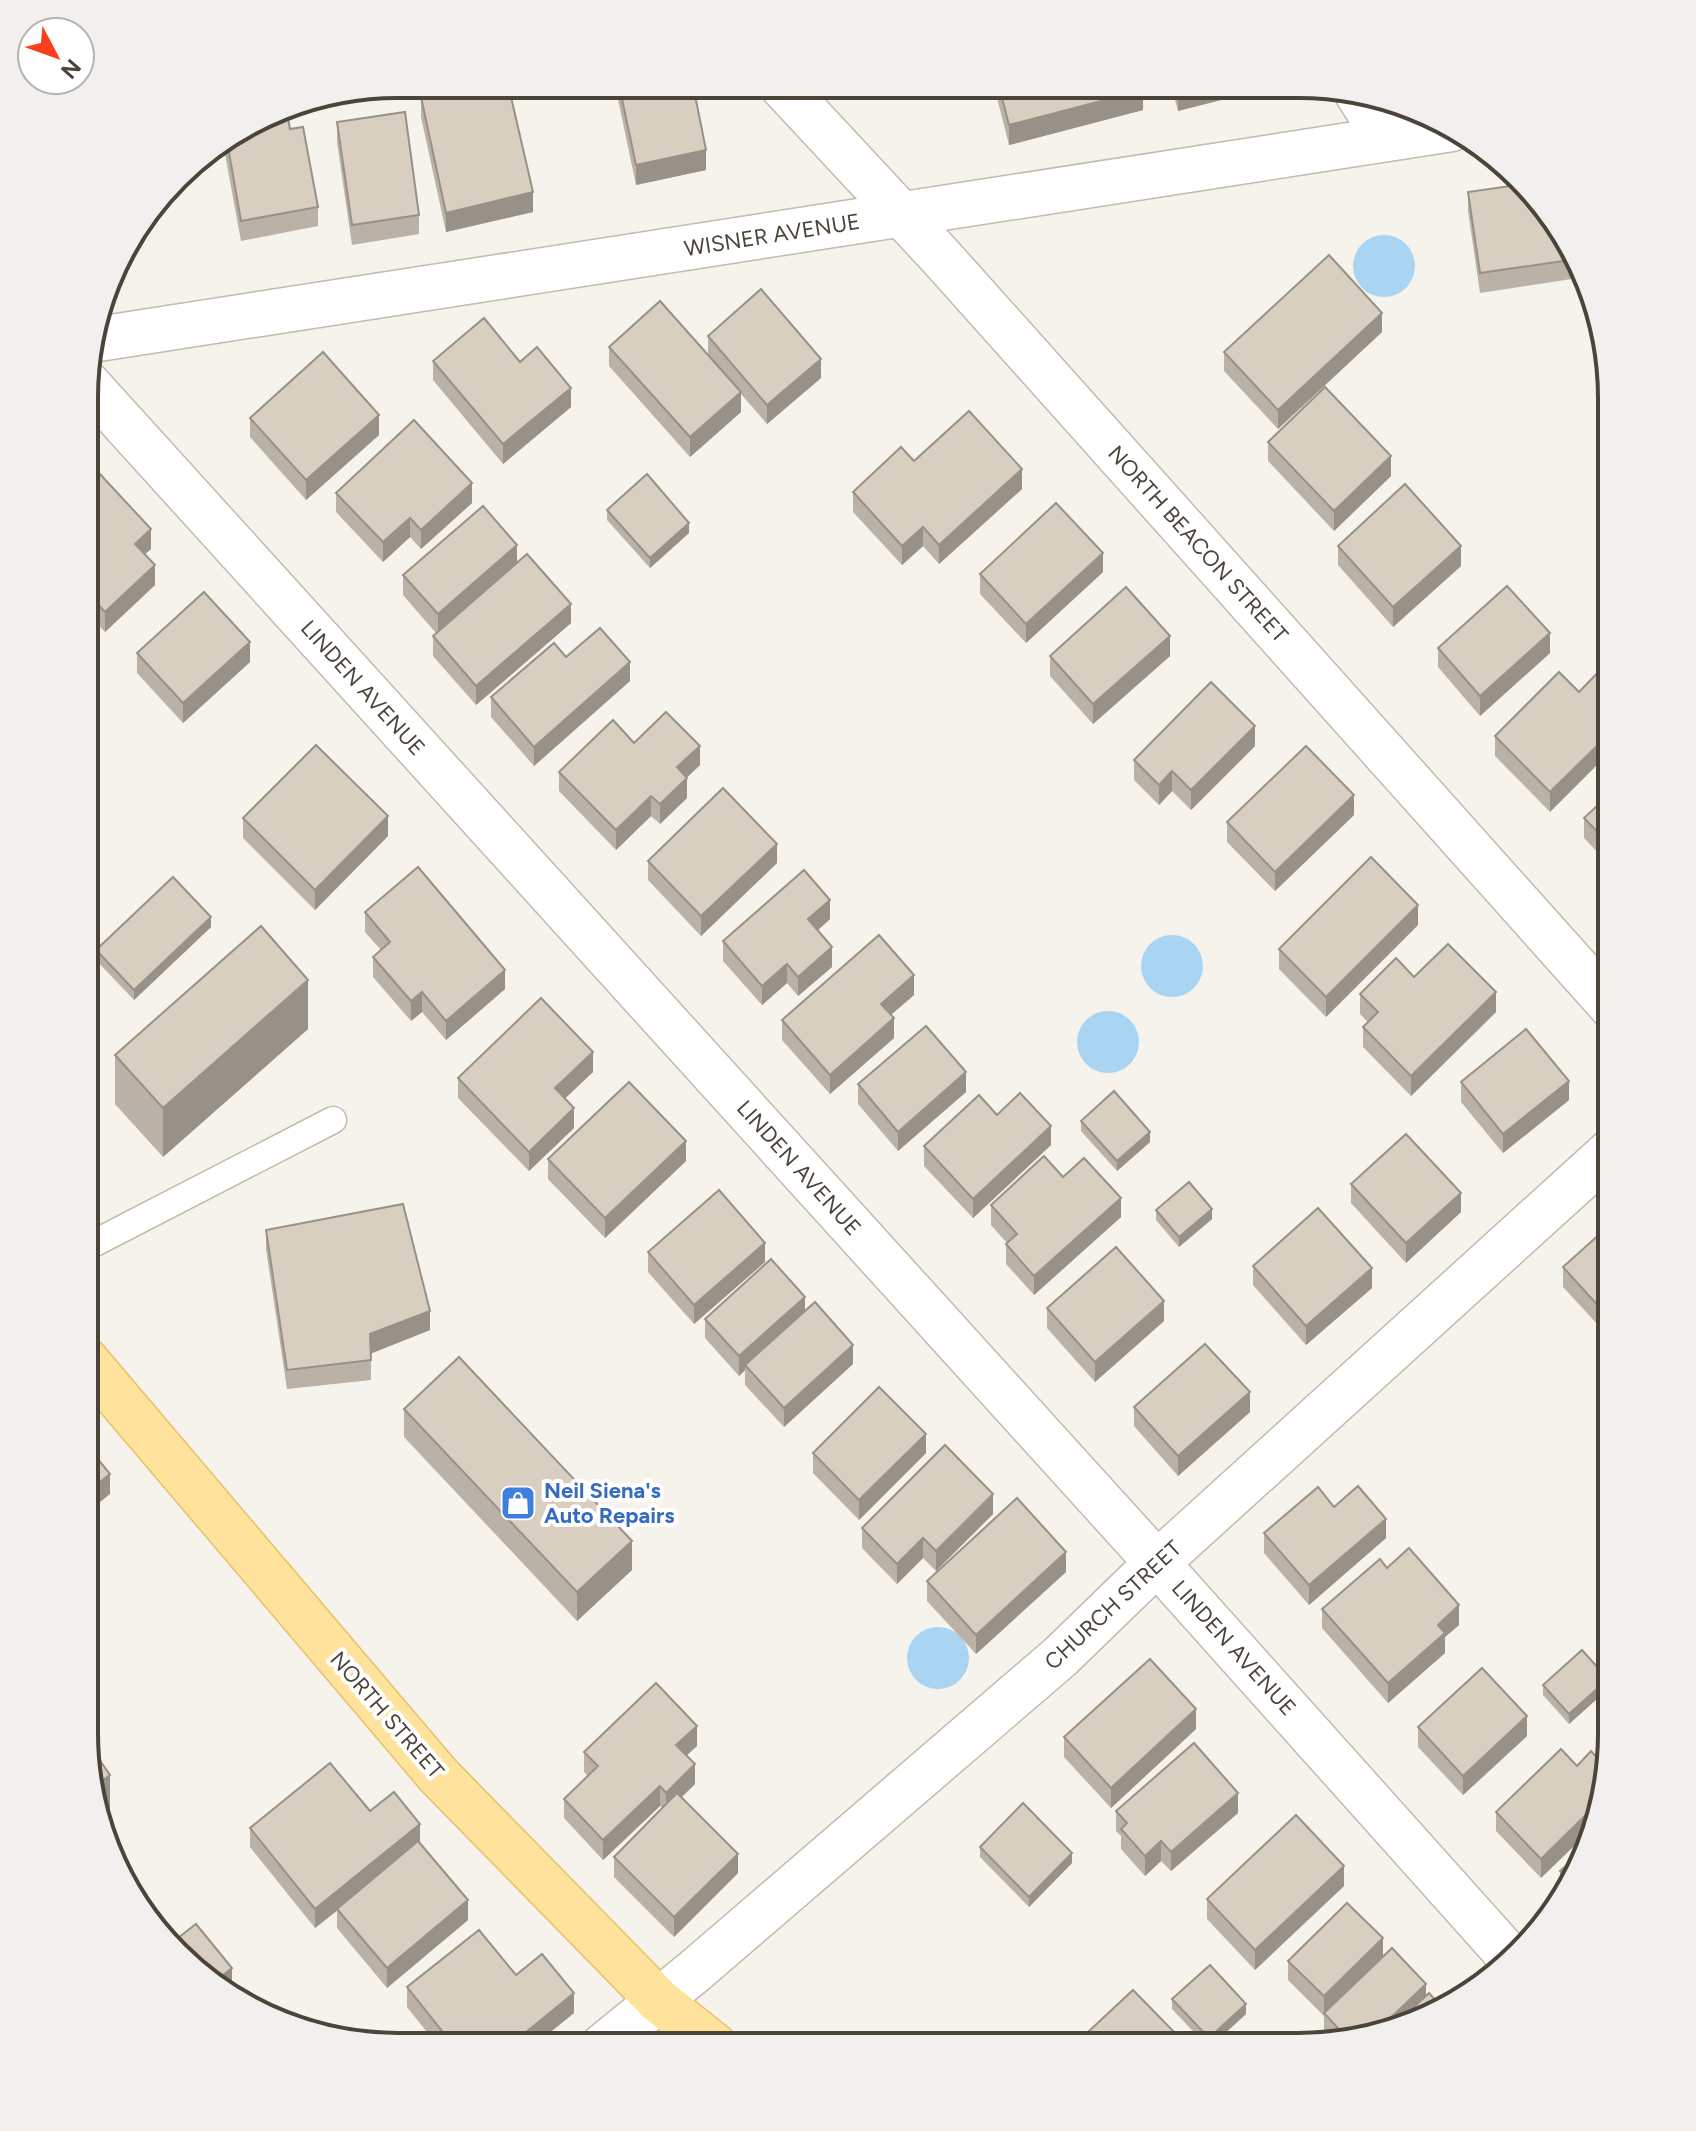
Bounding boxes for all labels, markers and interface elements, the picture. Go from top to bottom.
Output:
north arrow [16,16,96,96]
text: N [55,54,86,84]
street label: WISNER AVENUE [682,208,862,262]
street label: NORTH BEACON STREET [1102,440,1294,648]
street label: LINDEN AVENUE [295,615,431,761]
street label: LINDEN AVENUE [731,1095,867,1241]
place label: Neil Siena's Auto Repairs [544,1477,675,1529]
shop icon: Neil Siena's Auto Repairs [499,1484,537,1522]
street label: CHURCH STREET [1039,1535,1187,1675]
street label: LINDEN AVENUE [1166,1575,1302,1721]
street label: NORTH STREET [324,1646,450,1784]

